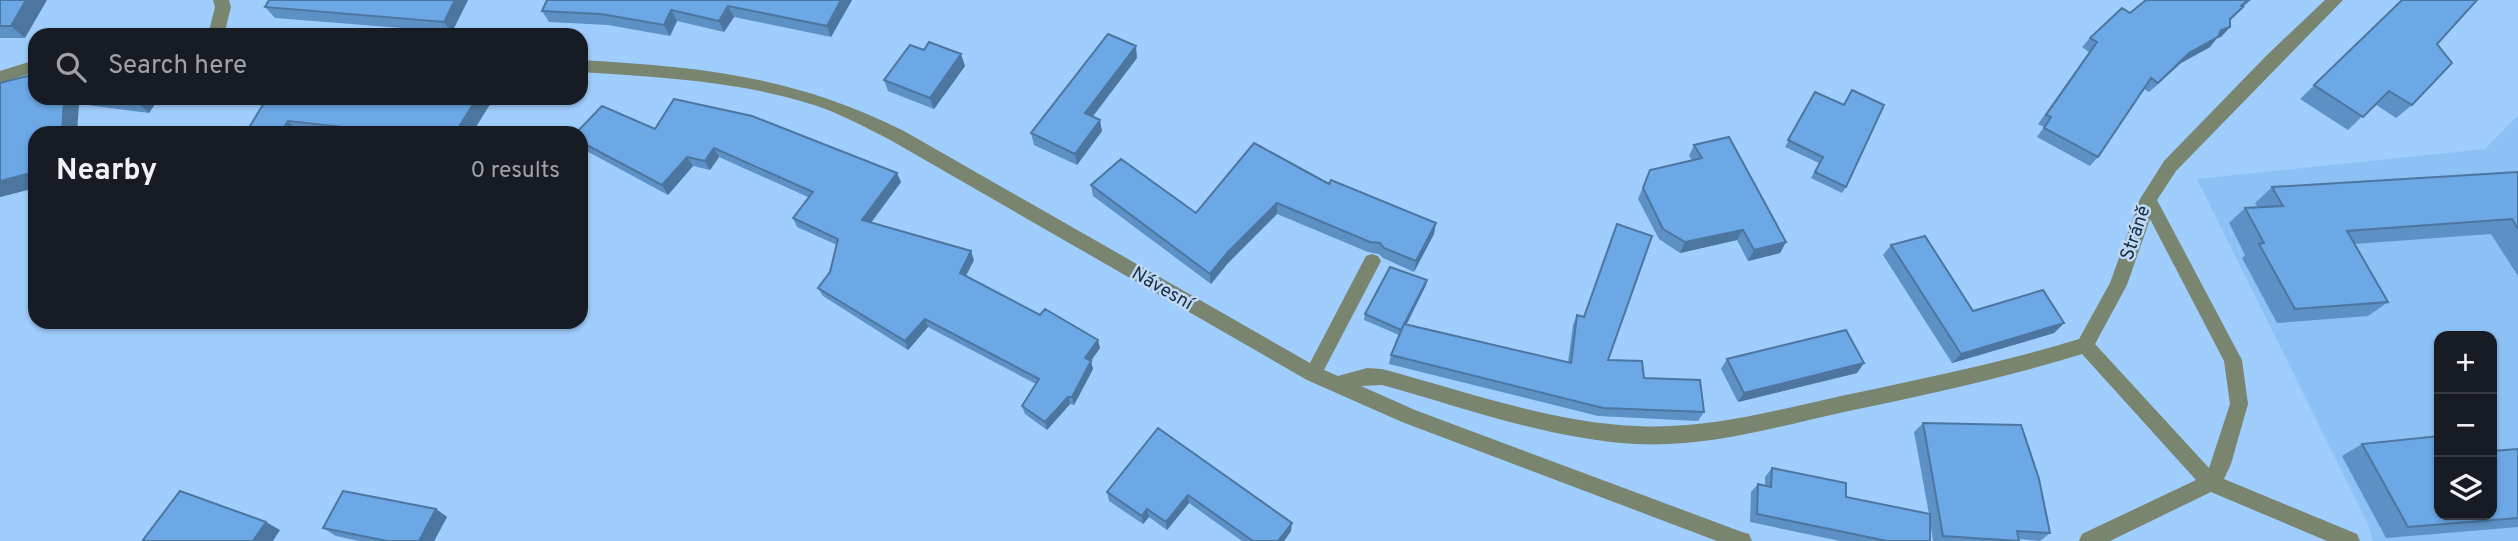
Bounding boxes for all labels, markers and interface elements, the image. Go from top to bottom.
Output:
search box [28,28,588,105]
icon: search [52,48,90,86]
text: Search here [108,50,247,83]
text: Nearby [56,153,157,190]
text: 0 results [471,157,560,186]
street label: Stráně [2115,202,2157,264]
street label: Návesní [1127,262,1199,317]
map controls [2434,331,2497,520]
button: + [2434,331,2497,394]
button: − [2434,394,2497,457]
button: layers [2434,457,2497,520]

